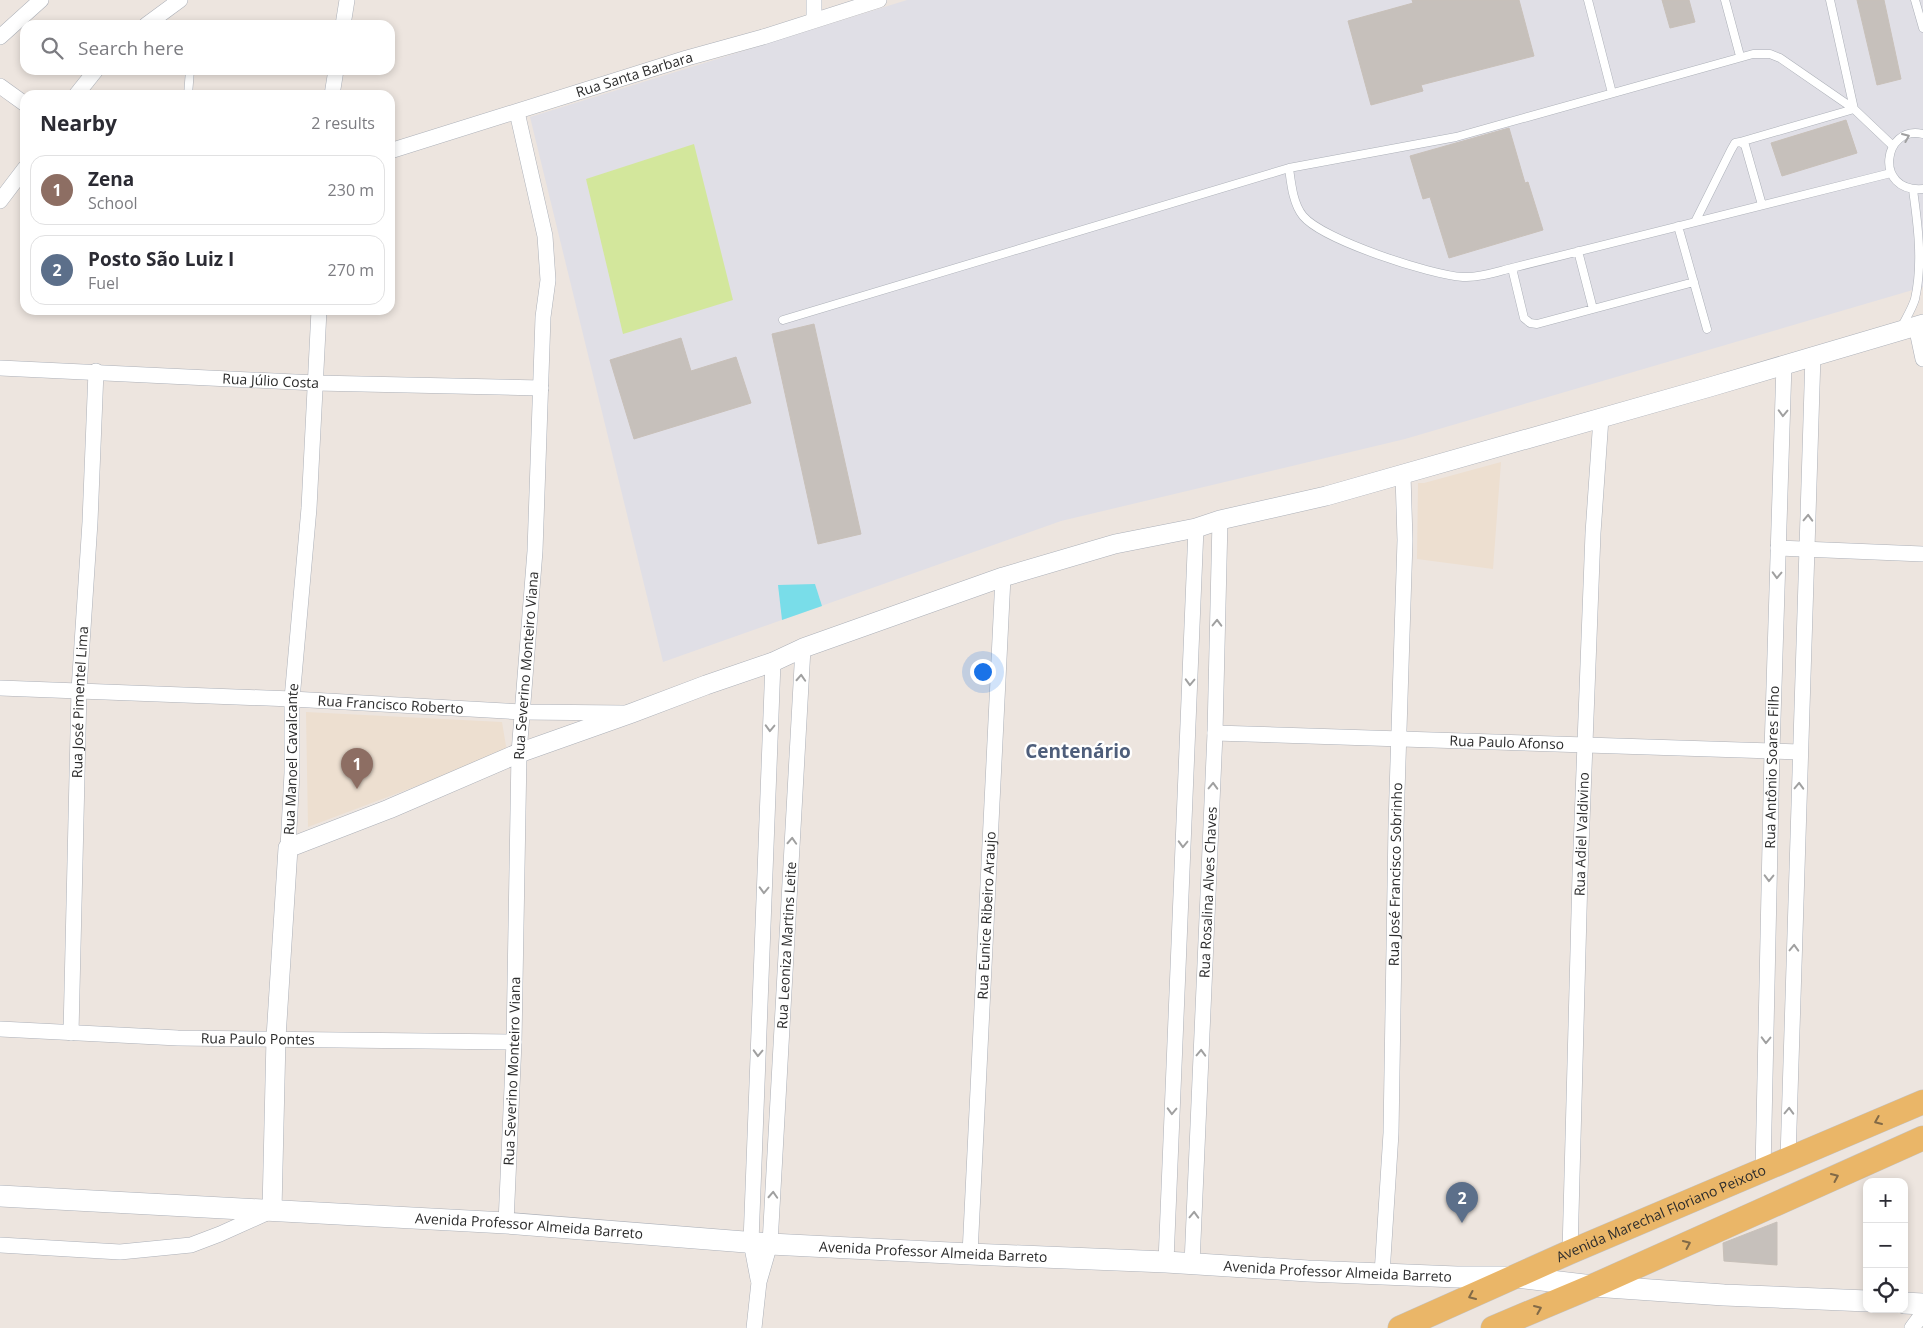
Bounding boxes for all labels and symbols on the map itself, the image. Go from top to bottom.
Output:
street label: Rua Santa Barbara [573,47,695,101]
one-way arrow [1901,132,1910,143]
street label: Rua Júlio Costa [222,369,320,392]
one-way arrow [1777,409,1788,417]
one-way arrow [1803,514,1813,522]
street label: Rua Severino Monteiro Viana [509,571,542,760]
one-way arrow [1772,572,1783,580]
one-way arrow [1212,619,1223,627]
street label: Rua José Pimentel Lima [67,626,92,778]
your location [970,659,996,685]
one-way arrow [796,674,807,682]
one-way arrow [1185,678,1195,686]
street label: Rua Manoel Cavalcante [279,682,302,836]
street label: Rua Antônio Soares Filho [1760,685,1783,849]
street label: Rua Francisco Roberto [317,690,464,718]
one-way arrow [765,724,776,732]
street label: Rua Paulo Afonso [1449,731,1565,753]
district label: Centenário [1025,738,1131,764]
pin: 1 [341,748,373,789]
street label: Rua Adiel Valdivino [1569,772,1593,896]
one-way arrow [1794,781,1804,789]
one-way arrow [1207,782,1218,790]
street label: Rua José Francisco Sobrinho [1384,782,1406,966]
street label: Rua Rosalina Alves Chaves [1194,806,1221,978]
street label: Rua Eunice Ribeiro Araujo [972,831,1000,1000]
one-way arrow [787,836,798,844]
one-way arrow [1178,840,1189,848]
street label: Rua Leoniza Martins Leite [772,861,800,1029]
one-way arrow [1764,874,1774,882]
one-way arrow [759,887,770,895]
one-way arrow [1789,944,1799,952]
street label: Rua Severino Monteiro Viana [499,977,524,1166]
street label: Rua Paulo Pontes [201,1028,315,1049]
one-way arrow [1760,1036,1771,1044]
one-way arrow [753,1049,763,1057]
one-way arrow [1196,1049,1207,1057]
one-way arrow [1784,1106,1795,1114]
one-way arrow [1167,1108,1177,1116]
one-way arrow [1874,1114,1883,1125]
street label: Avenida Marechal Floriano Peixoto [1553,1160,1768,1266]
one-way arrow [1830,1173,1839,1184]
pin: 2 [1446,1182,1478,1223]
one-way arrow [767,1191,778,1199]
street label: Avenida Professor Almeida Barreto [415,1208,644,1243]
one-way arrow [1189,1211,1199,1219]
street label: Avenida Professor Almeida Barreto [819,1236,1048,1266]
one-way arrow [1682,1239,1691,1250]
street label: Avenida Professor Almeida Barreto [1223,1256,1452,1286]
one-way arrow [1468,1290,1477,1301]
one-way arrow [1533,1305,1542,1315]

